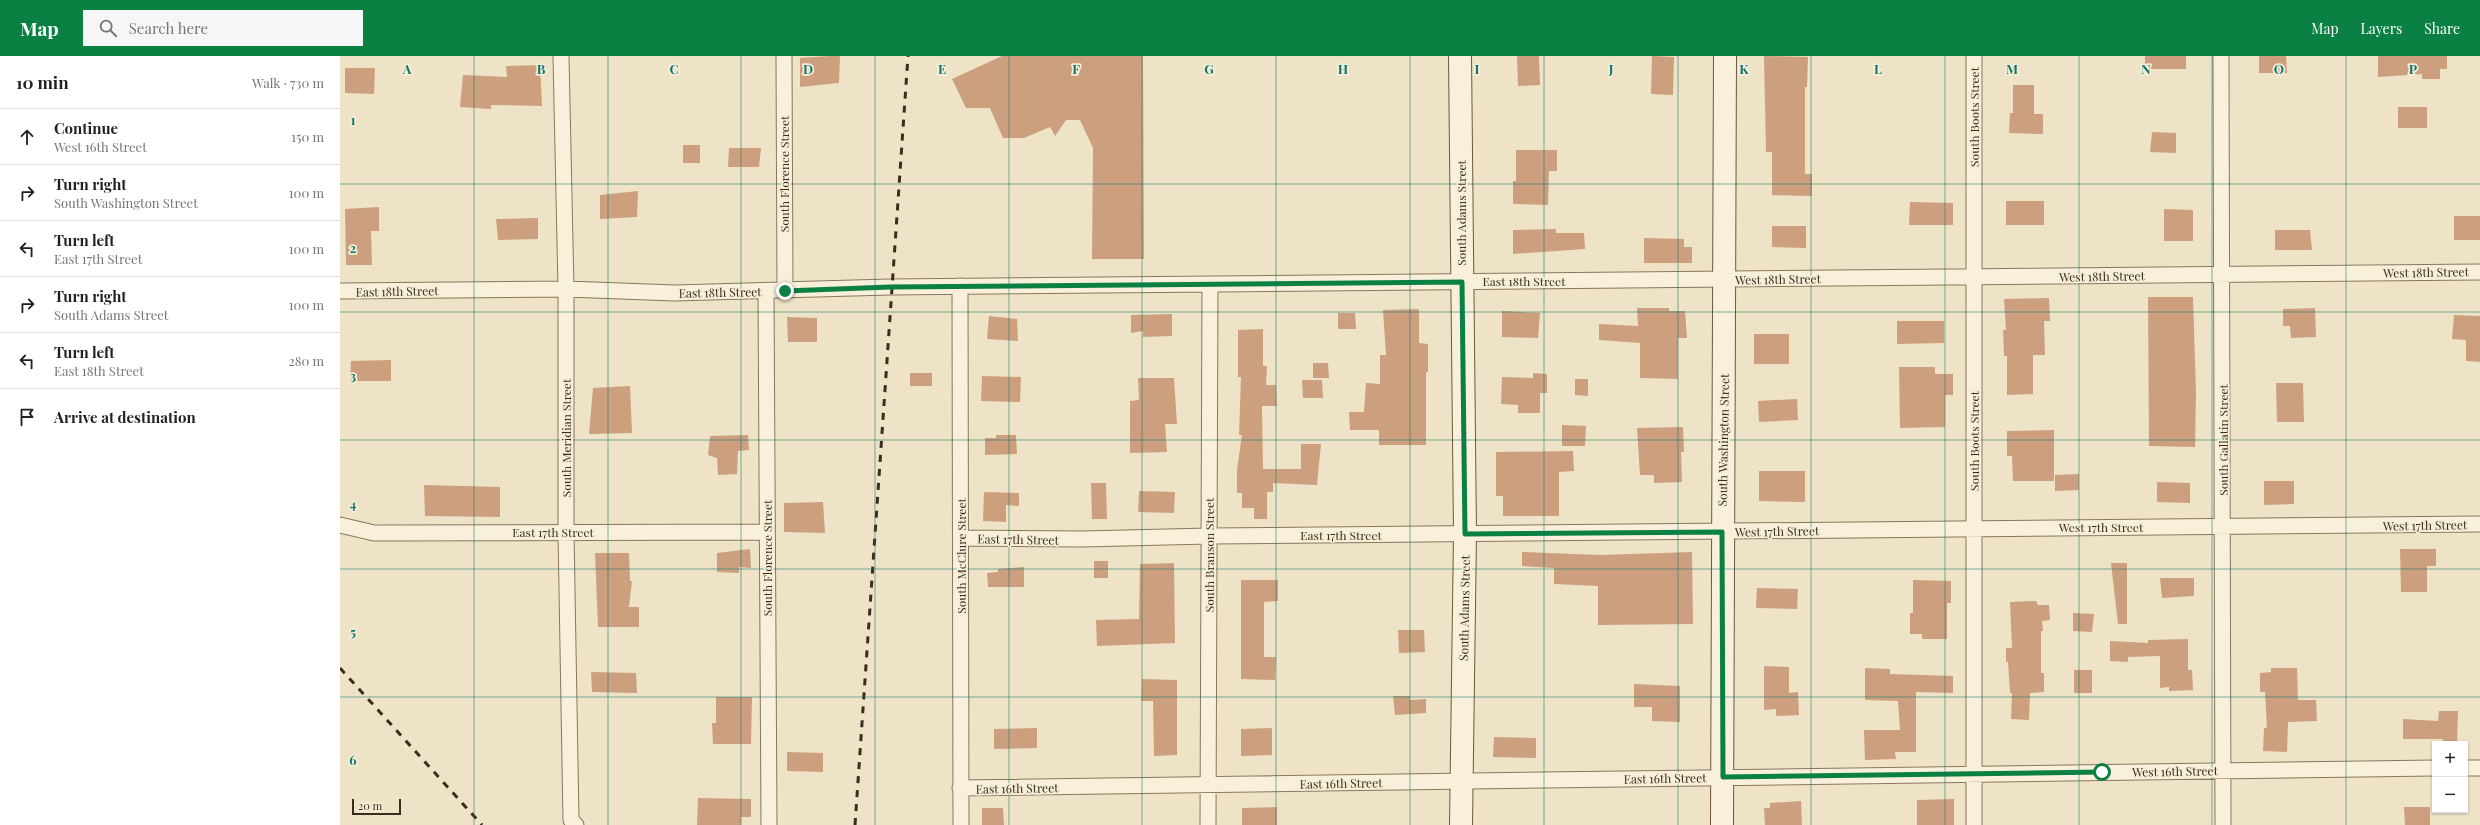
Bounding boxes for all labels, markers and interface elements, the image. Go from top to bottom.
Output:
search box [83,10,363,46]
text: Map [20,15,59,41]
icon: search [97,17,119,39]
text: Search here [129,18,208,38]
text: Map [2311,19,2339,38]
text: Layers [2361,19,2402,38]
text: Share [2424,19,2460,38]
text: A [402,60,412,77]
text: B [537,60,546,77]
text: C [669,60,679,77]
text: D [803,60,813,77]
text: E [938,60,946,77]
text: F [1072,60,1080,77]
text: G [1204,60,1214,77]
text: H [1338,60,1348,77]
text: I [1475,60,1480,77]
text: J [1608,60,1614,77]
text: K [1739,60,1749,77]
text: L [1874,60,1882,77]
text: M [2006,60,2018,77]
text: N [2141,60,2151,77]
text: O [2274,60,2284,77]
text: P [2409,60,2418,77]
street label: South Boots Street [1966,66,1982,167]
text: 10 min [16,71,69,93]
text: Walk · 730 m [252,74,324,91]
text: 1 [351,111,356,128]
street label: South Florence Street [776,115,792,232]
text: Continue [54,118,118,138]
icon: ahead [16,126,38,148]
text: 150 m [291,128,324,145]
text: West 16th Street [54,138,147,155]
street label: South Adams Street [1453,159,1469,266]
text: Turn right [54,174,127,194]
icon: right [16,182,38,204]
text: 100 m [289,184,324,201]
text: South Washington Street [54,194,198,211]
text: Turn left [54,230,115,250]
icon: left [16,238,38,260]
text: 2 [350,239,357,256]
text: 100 m [289,240,324,257]
text: East 17th Street [54,250,142,267]
street label: West 18th Street [2382,263,2470,281]
street label: West 18th Street [2058,267,2146,285]
street label: West 18th Street [1734,270,1822,288]
street label: East 18th Street [1483,273,1566,289]
street label: East 18th Street [355,282,439,300]
route end [776,282,794,300]
street label: East 18th Street [678,283,762,301]
text: Turn right [54,286,127,306]
icon: right [16,294,38,316]
text: 100 m [289,296,324,313]
text: South Adams Street [54,306,168,323]
text: Turn left [54,342,115,362]
icon: left [16,350,38,372]
text: 280 m [288,352,324,369]
text: East 18th Street [54,362,144,379]
text: 3 [350,367,356,384]
street label: South Washington Street [1714,373,1732,506]
street label: South Meridian Street [558,378,574,497]
street label: South Gallatin Street [2215,383,2231,496]
street label: South Boots Street [1966,390,1982,491]
icon: arrive [16,406,38,428]
text: Arrive at destination [54,407,196,427]
text: 4 [350,495,357,512]
street label: South Branson Street [1201,497,1217,612]
street label: South McClure Street [953,498,969,614]
street label: South Florence Street [759,499,775,616]
street label: West 17th Street [2382,516,2468,534]
street label: West 17th Street [2058,519,2144,535]
street label: West 17th Street [1734,522,1820,540]
street label: East 17th Street [512,524,594,540]
street label: East 17th Street [1300,527,1382,543]
street label: East 17th Street [977,530,1060,548]
street label: South Adams Street [1455,554,1473,661]
text: 5 [350,623,356,640]
map controls [2432,741,2468,813]
button: + [2432,741,2468,777]
text: 6 [349,751,357,768]
street label: West 16th Street [2131,762,2219,780]
route start [2093,763,2111,781]
street label: East 16th Street [1623,769,1707,787]
street label: East 16th Street [1299,774,1383,792]
button: − [2432,777,2468,813]
street label: East 16th Street [975,779,1059,797]
scale bar [352,797,401,816]
text: 20 m [358,798,382,813]

